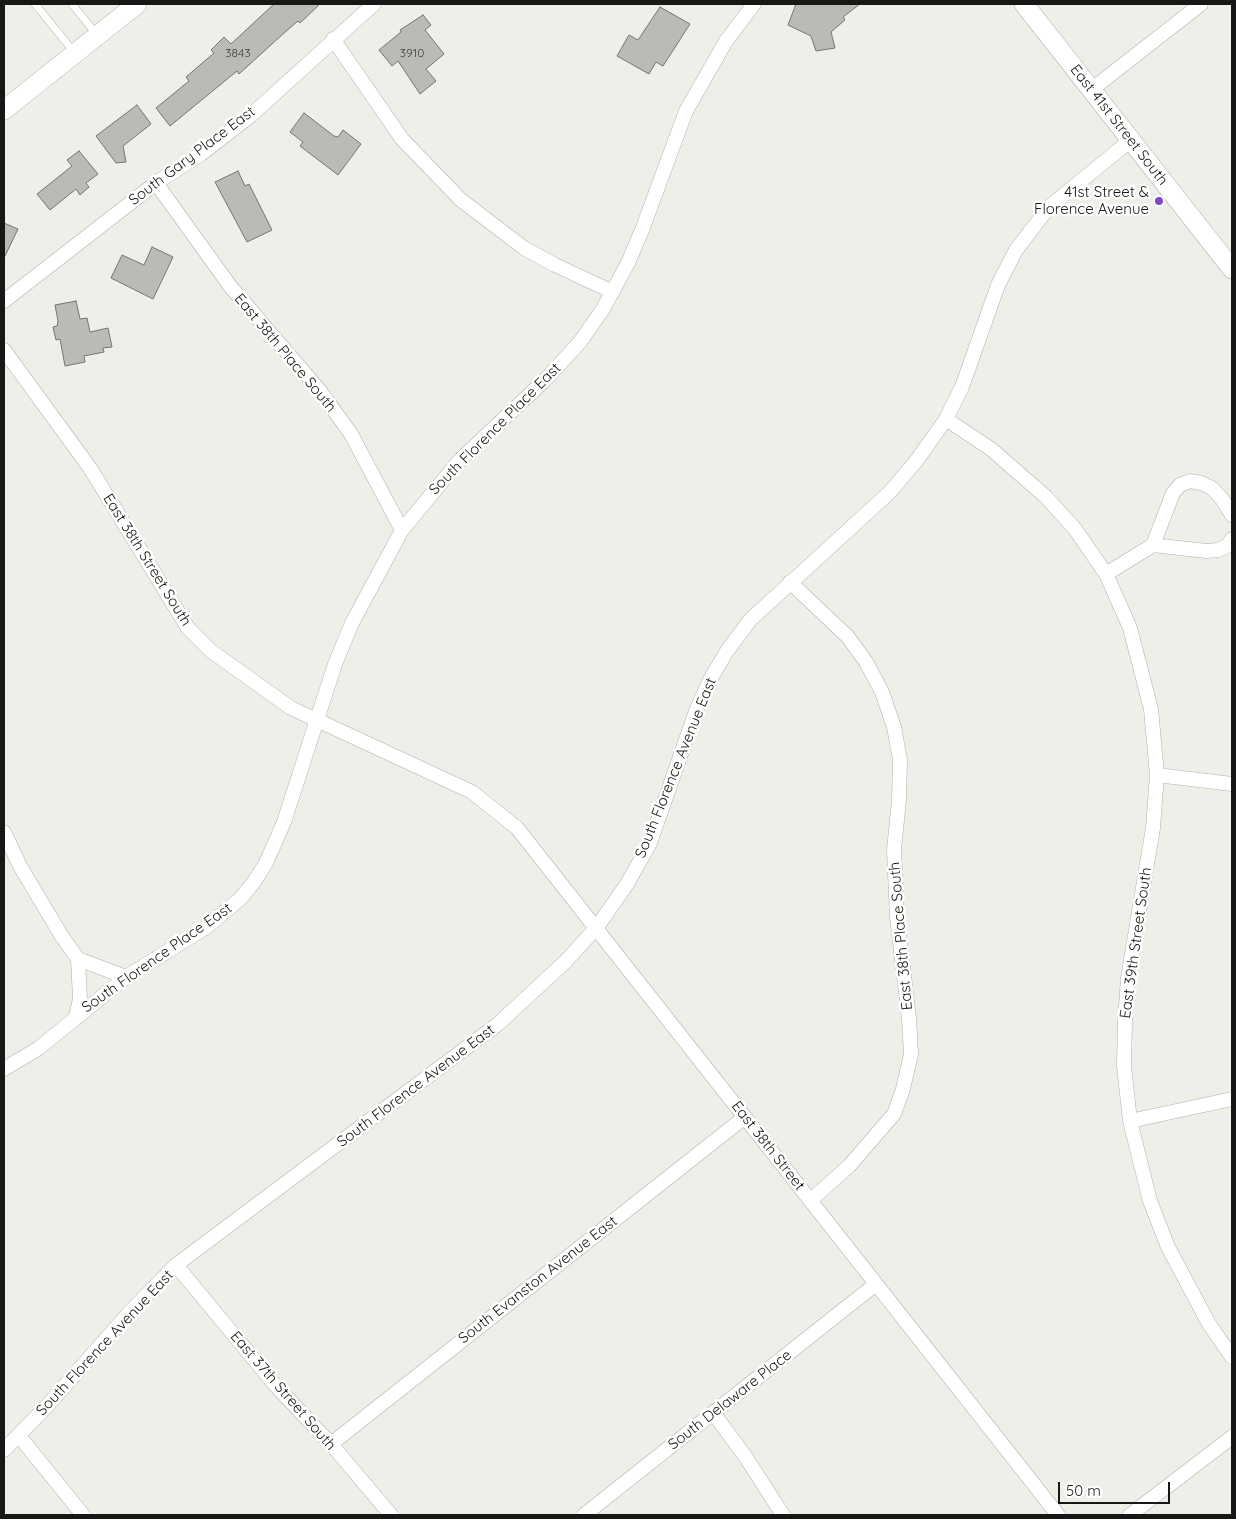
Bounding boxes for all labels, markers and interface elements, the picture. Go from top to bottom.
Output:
house number: 3843 [225,46,251,60]
house number: 3910 [400,46,424,60]
street label: East 41st Street South [1066,61,1172,189]
street label: South Gary Place East [125,103,259,209]
place label: 41st Street & Florence Avenue [1034,183,1149,218]
marker: 41st Street & Florence Avenue [1153,195,1165,207]
street label: East 38th Place South [230,290,340,416]
street label: South Florence Place East [425,359,565,499]
street label: East 38th Street South [99,491,195,629]
street label: South Florence Avenue East [632,675,720,861]
street label: East 38th Place South [886,861,916,1011]
street label: East 39th Street South [1116,866,1156,1020]
street label: South Florence Place East [79,899,235,1017]
street label: South Florence Avenue East [334,1021,498,1151]
street label: East 38th Street [728,1098,808,1194]
street label: South Evanston Avenue East [455,1212,621,1348]
street label: South Florence Avenue East [33,1266,177,1420]
street label: East 37th Street South [226,1328,340,1454]
street label: South Delaware Place [665,1346,795,1454]
scale bar [1061,1472,1174,1504]
text: 50 m [1066,1481,1101,1500]

